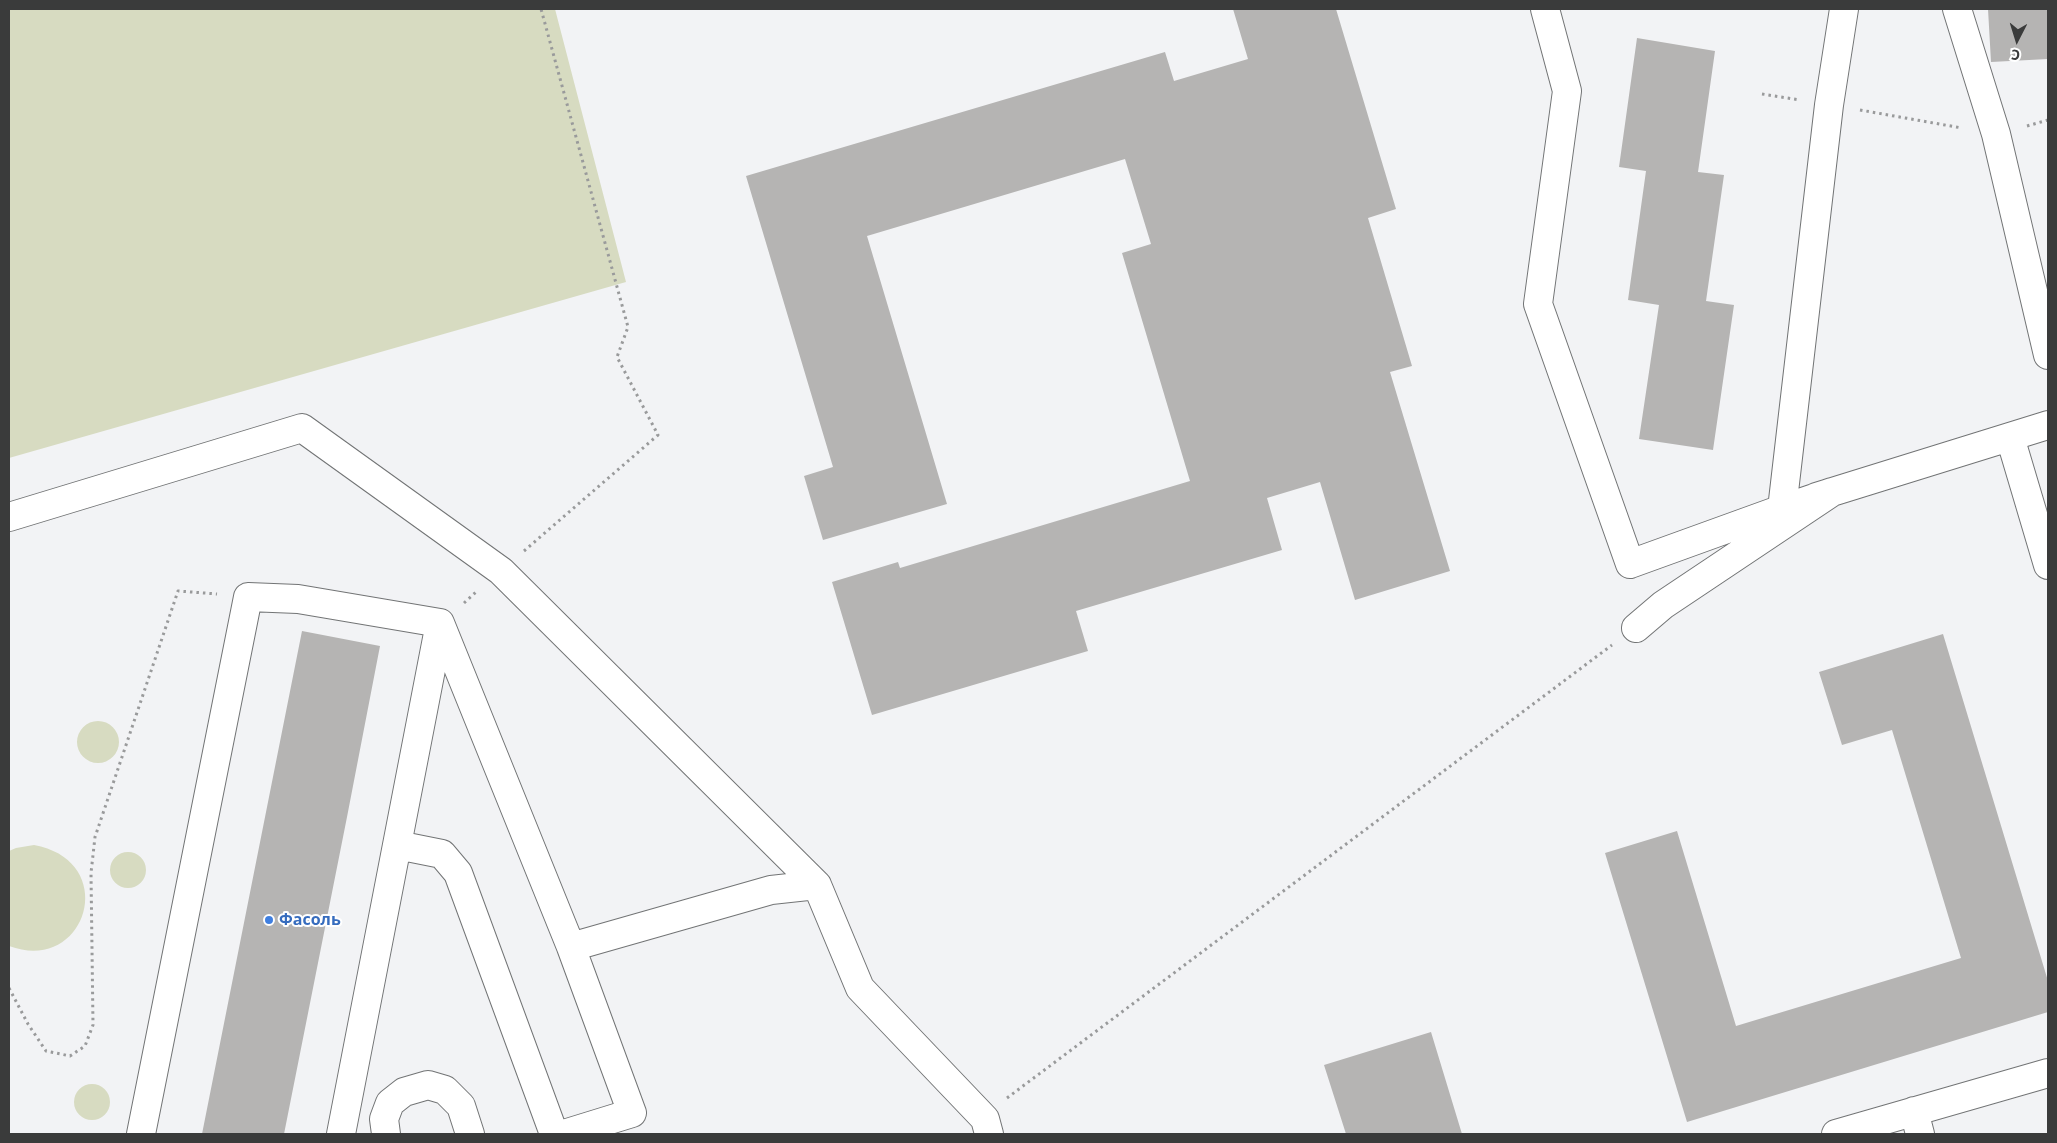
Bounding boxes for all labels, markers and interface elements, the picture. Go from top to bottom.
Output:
north arrow [1992,15,2042,65]
text: С [2010,46,2021,65]
place label: Фасоль [279,910,341,930]
marker: Фасоль [263,914,275,926]

